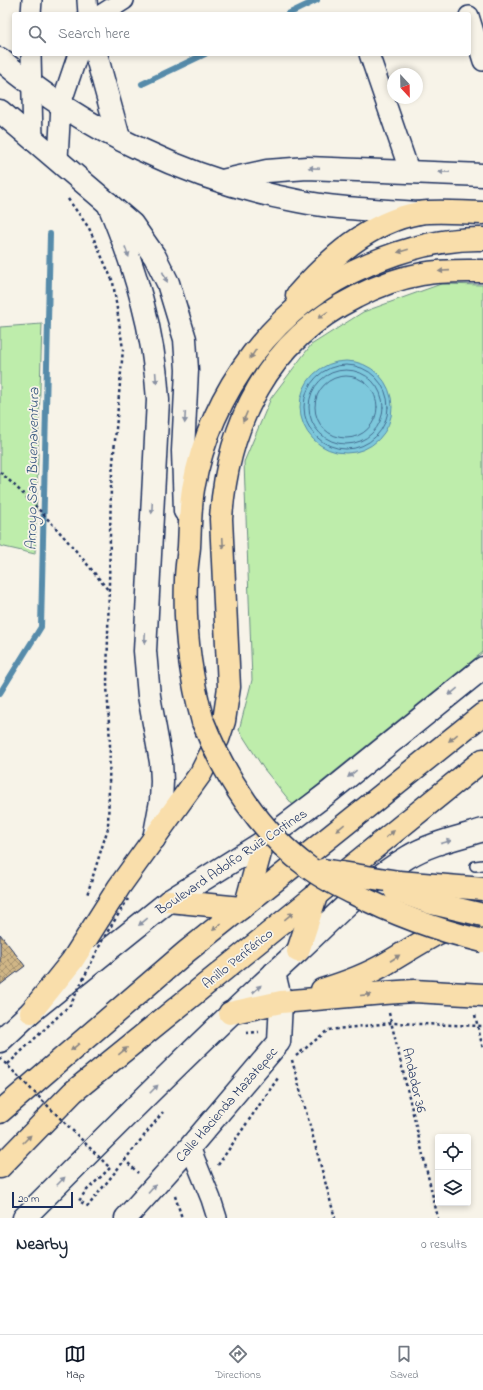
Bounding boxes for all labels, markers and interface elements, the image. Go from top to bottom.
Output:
search box [12,12,471,56]
icon: search [26,23,48,45]
text: Search here [58,23,130,45]
north arrow [387,68,423,104]
one-way arrow [307,165,320,171]
one-way arrow [438,169,450,176]
one-way arrow [125,246,131,258]
one-way arrow [397,248,409,254]
one-way arrow [438,268,450,275]
one-way arrow [162,272,168,283]
one-way arrow [318,312,329,319]
one-way arrow [249,349,257,360]
one-way arrow [153,372,160,384]
water label: Arroyo San Buenaventura [21,386,46,551]
one-way arrow [241,411,247,423]
one-way arrow [181,412,188,424]
one-way arrow [149,502,155,515]
one-way arrow [219,537,226,549]
one-way arrow [142,632,149,644]
one-way arrow [447,688,458,697]
one-way arrow [447,734,458,743]
one-way arrow [346,770,357,779]
street label: Boulevard Adolfo Ruiz Cortines [151,804,312,921]
one-way arrow [335,824,346,833]
one-way arrow [385,830,396,839]
one-way arrow [440,839,452,845]
one-way arrow [284,911,294,920]
one-way arrow [137,917,148,926]
one-way arrow [211,923,222,932]
street label: Anillo Periférico [198,924,278,994]
one-way arrow [389,955,401,962]
one-way arrow [252,984,262,993]
one-way arrow [360,992,372,998]
street label: Calle Hacienda Mazatepec [171,1042,284,1167]
one-way arrow [70,1043,80,1052]
street label: Andador 36 [396,1046,431,1115]
one-way arrow [118,1047,129,1056]
one-way arrow [149,1084,159,1094]
one-way arrow [22,1134,32,1144]
map controls [435,1134,471,1206]
button: locate [435,1134,471,1170]
button: layers [435,1170,471,1206]
one-way arrow [56,1176,66,1186]
one-way arrow [147,1184,157,1194]
scale bar [12,1190,73,1209]
text: 20 m [18,1191,40,1207]
text: Nearby [16,1232,68,1257]
text: 0 results [421,1235,467,1254]
tab: Map [64,1343,86,1383]
tab: Directions [215,1343,261,1383]
tab: Saved [390,1343,419,1383]

